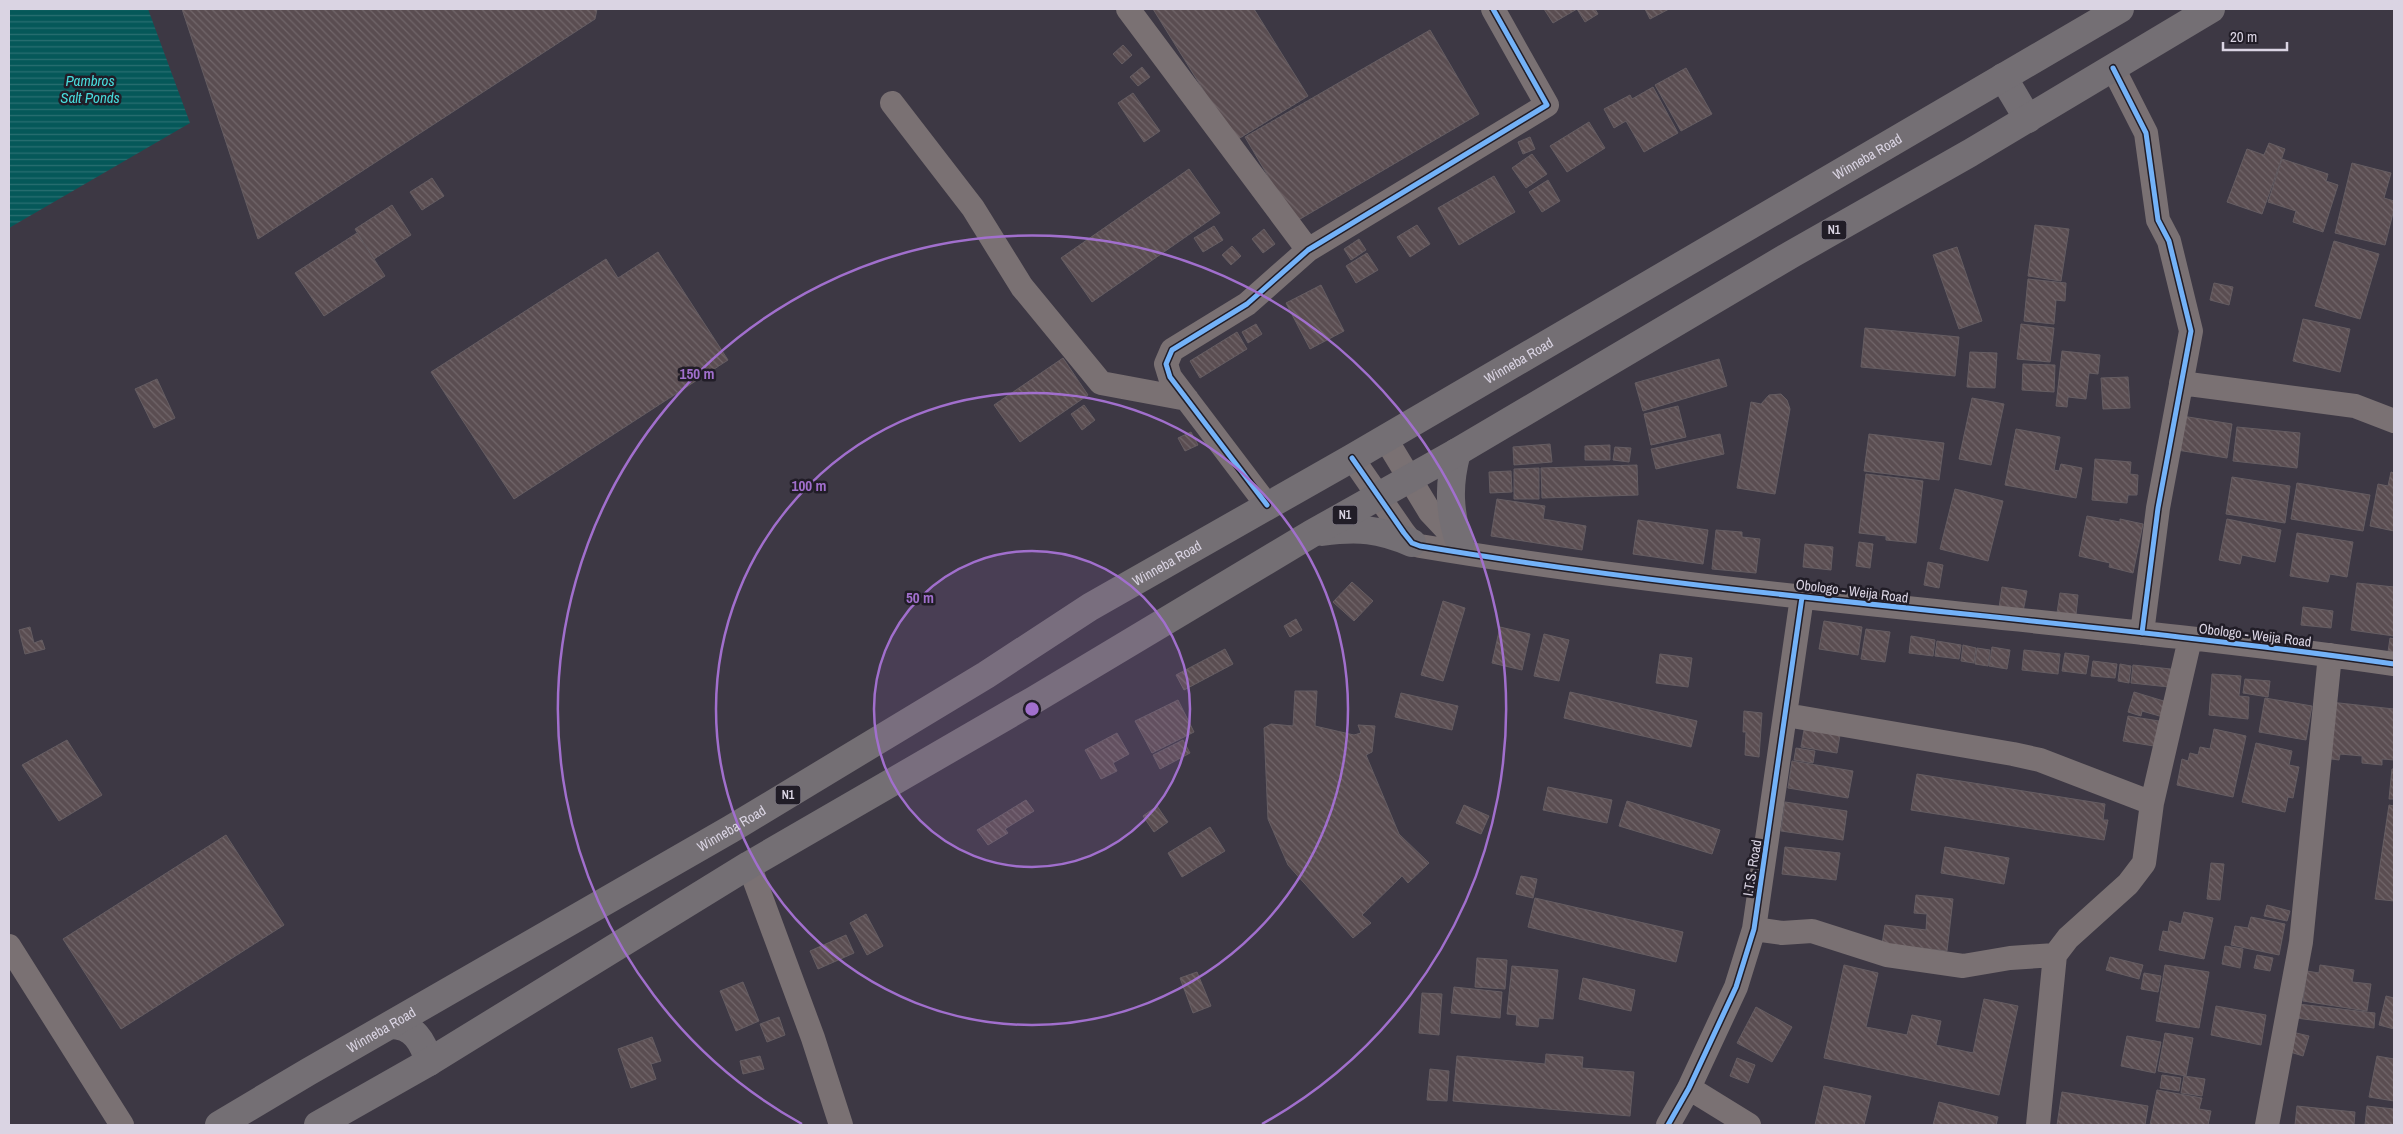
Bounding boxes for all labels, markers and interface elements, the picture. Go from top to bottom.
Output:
scale bar [2223,20,2287,52]
text: 20 m [2230,26,2257,47]
water label: Pambros Salt Ponds [60,70,120,108]
street label: Winneba Road [1830,130,1905,184]
road number: N1 [1822,220,1846,240]
street label: Winneba Road [1481,333,1556,388]
text: 150 m [680,363,714,384]
text: 100 m [792,475,826,496]
road number: N1 [1332,506,1358,524]
street label: Winneba Road [1129,537,1205,590]
street label: Obologo - Weija Road [1795,575,1909,607]
text: 50 m [906,587,934,608]
street label: Obologo - Weija Road [2198,619,2312,651]
centre of rings [1023,700,1041,718]
road number: N1 [776,786,800,804]
street label: Winneba Road [694,801,769,856]
street label: I.T.S. Road [1739,839,1765,897]
street label: Winneba Road [343,1003,419,1057]

